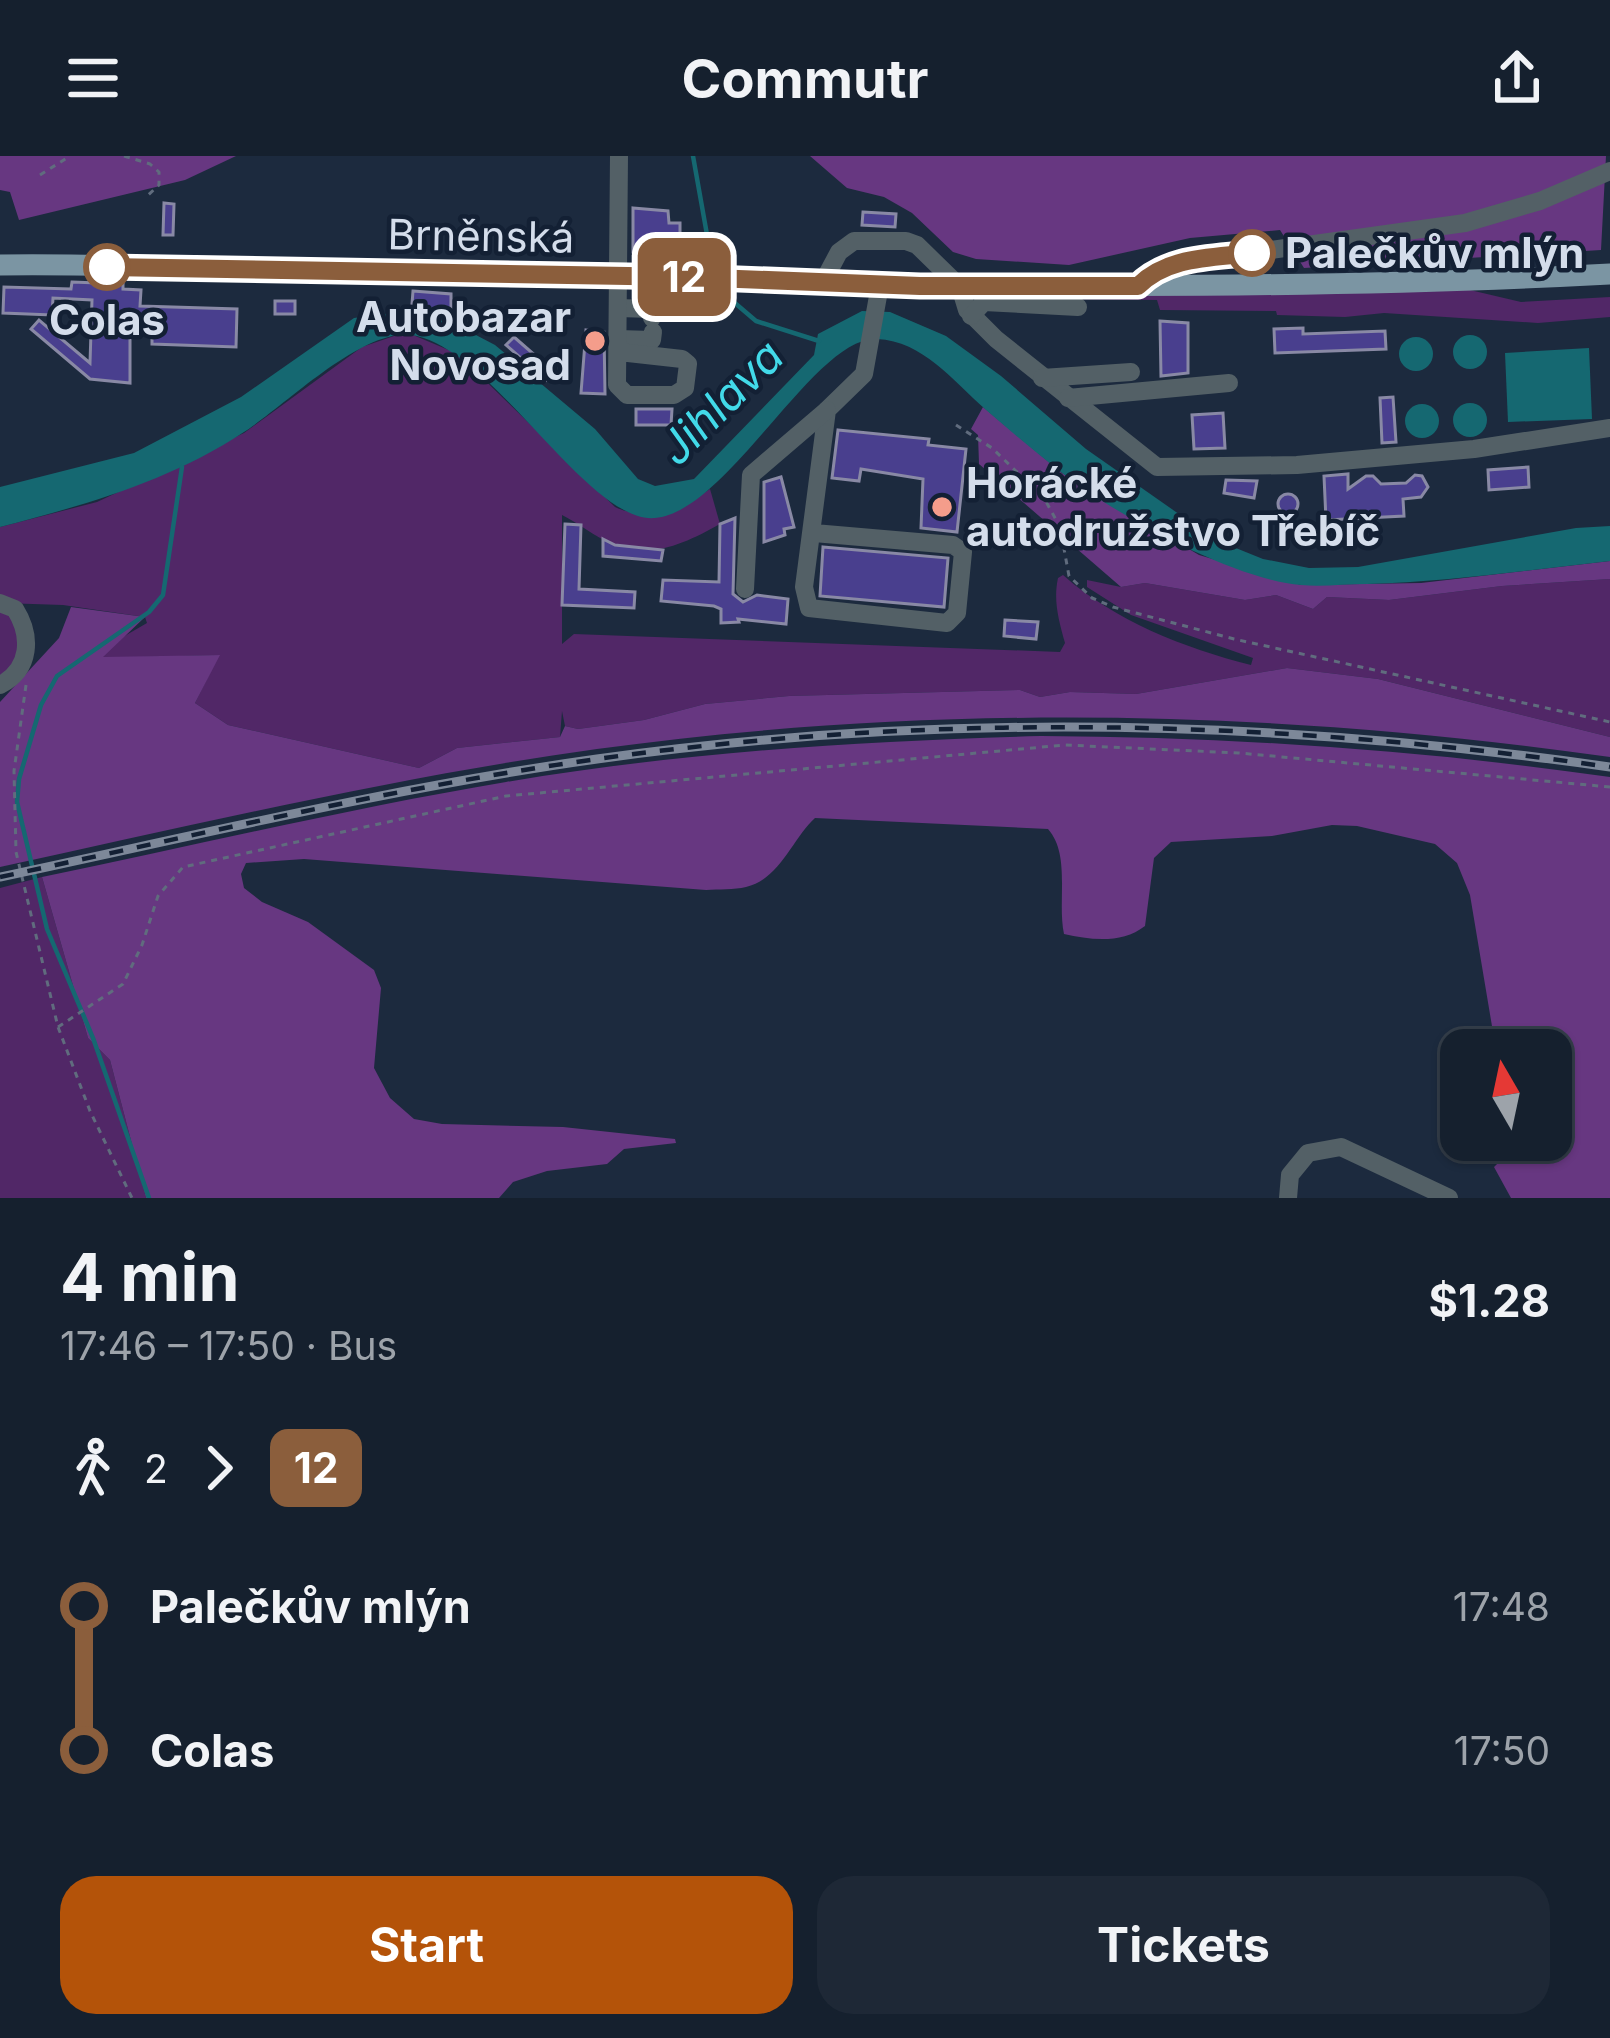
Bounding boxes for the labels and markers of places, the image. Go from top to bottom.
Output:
place label: Palečkův mlýn [1285,227,1584,278]
marker: Palečkův mlýn [1230,231,1274,275]
marker: Colas [85,245,129,289]
place label: Autobazar Novosad [356,291,571,390]
place label: Colas [49,294,165,345]
marker: Autobazar Novosad [582,328,608,354]
place label: Horácké autodružstvo Třebíč [966,457,1380,556]
marker: Horácké autodružstvo Třebíč [929,494,955,520]

